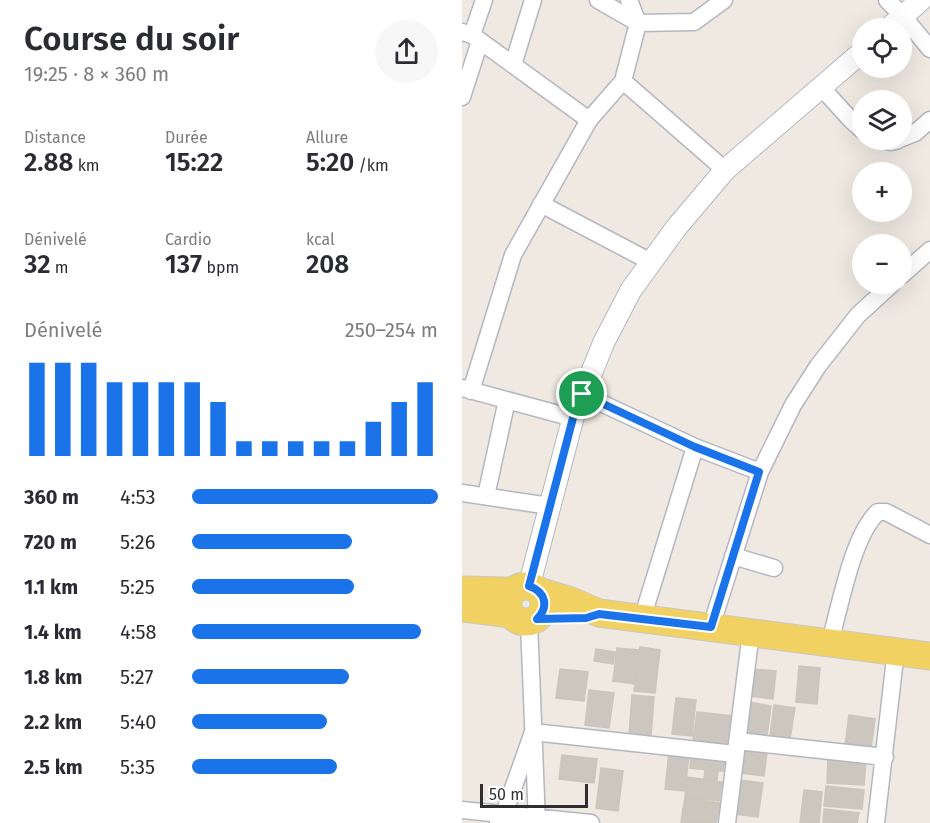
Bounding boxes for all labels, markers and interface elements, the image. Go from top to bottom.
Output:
map controls [852,18,912,294]
button: locate [852,18,912,78]
text: Course du soir [24,19,239,59]
button: share [375,20,438,83]
text: 19:25 · 8 × 360 m [24,62,169,86]
button: layers [852,90,912,150]
text: Distance [24,128,86,147]
text: Durée [165,128,208,147]
text: Allure [306,128,348,147]
text: 2.88 [24,147,73,178]
text: 15:22 [165,147,223,178]
text: 5:20 [306,147,354,178]
text: km [73,156,100,175]
text: /km [354,156,389,175]
button: + [852,162,912,222]
text: Dénivelé [24,230,87,249]
text: Cardio [165,230,212,249]
text: kcal [306,230,335,249]
button: − [852,234,912,294]
text: 32 [24,249,50,280]
text: 137 [165,249,202,280]
text: 208 [306,249,349,280]
text: m [50,258,68,277]
text: bpm [202,258,239,277]
text: Dénivelé [24,318,102,342]
text: 250–254 m [345,318,438,342]
pin [556,368,607,419]
icon: arrive [565,377,598,410]
text: 360 m [24,485,79,509]
text: 4:53 [120,485,155,509]
text: 720 m [24,530,77,554]
text: 5:26 [120,530,155,554]
text: 1.1 km [24,575,78,599]
text: 5:25 [120,575,155,599]
text: 1.4 km [24,620,82,644]
text: 4:58 [120,620,157,644]
text: 1.8 km [24,665,82,689]
text: 5:27 [120,665,153,689]
text: 2.2 km [24,710,82,734]
text: 5:40 [120,710,157,734]
text: 2.5 km [24,755,83,779]
text: 5:35 [120,755,155,779]
scale bar [480,781,588,808]
text: 50 m [489,785,524,804]

